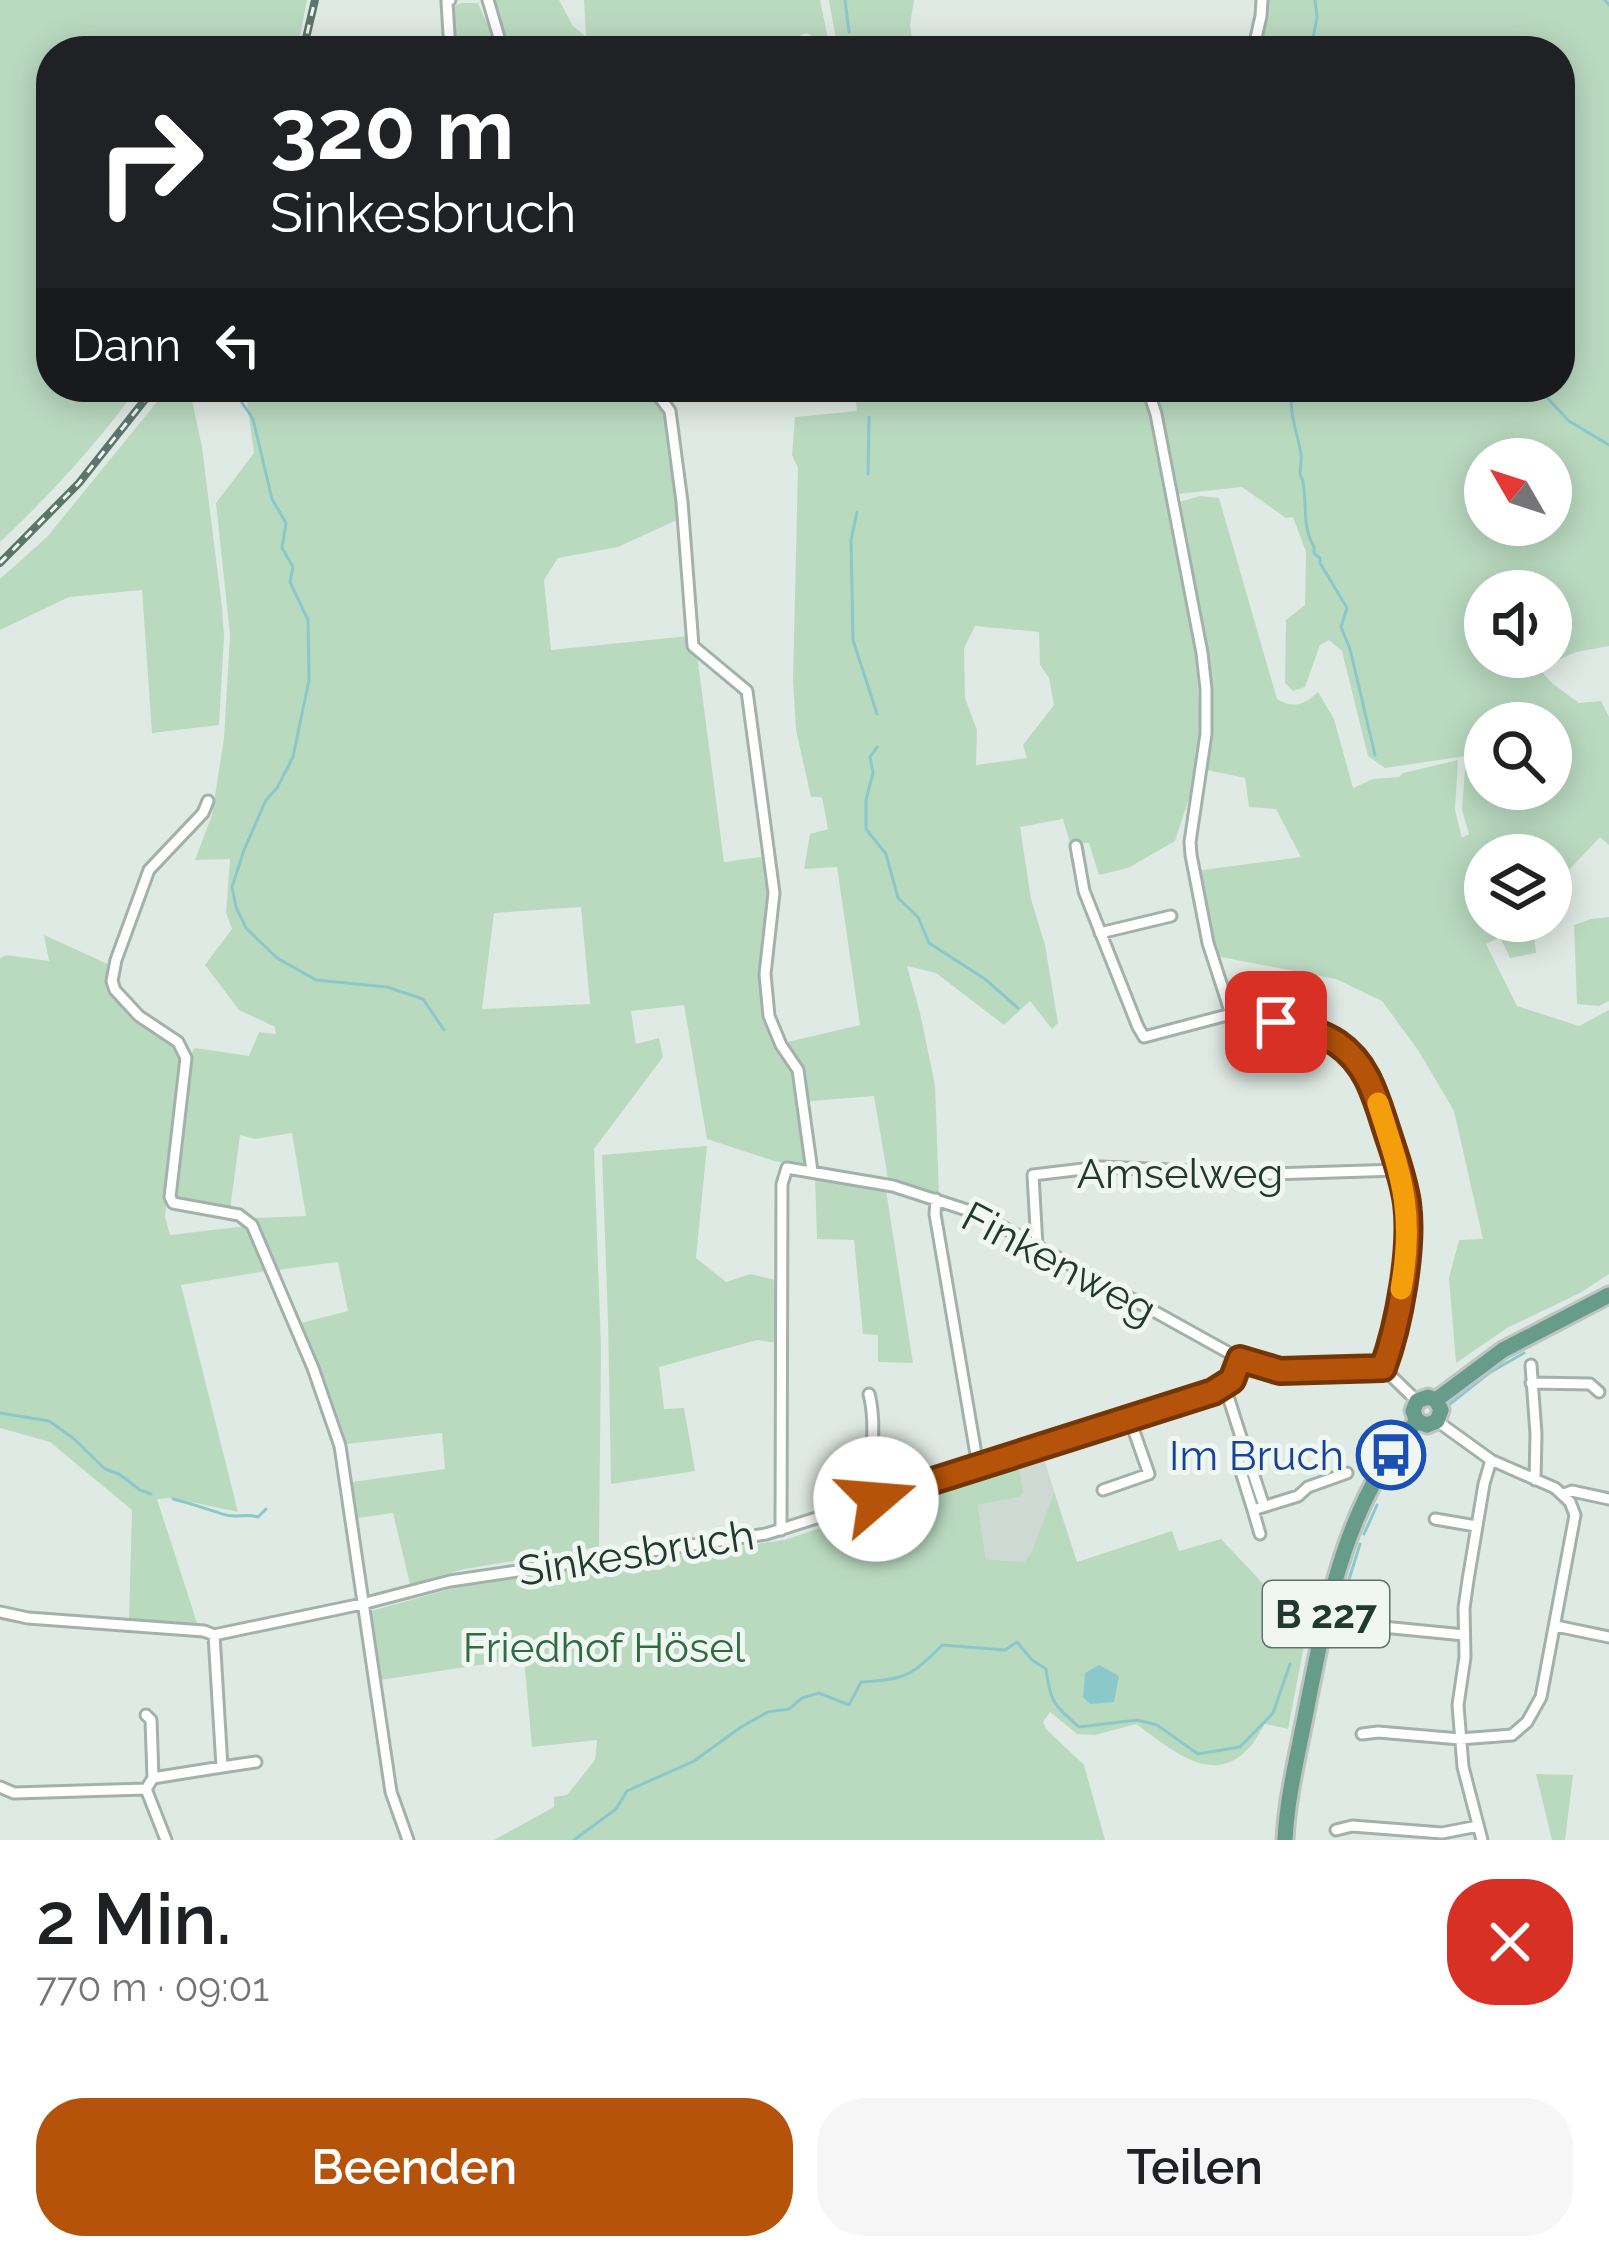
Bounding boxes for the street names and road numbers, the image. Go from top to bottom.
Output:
street label: Amselweg [1077,1149,1283,1198]
street label: Finkenweg [954,1192,1164,1334]
street label: Sinkesbruch [514,1510,758,1596]
road number: B 227 [1263,1581,1389,1647]

